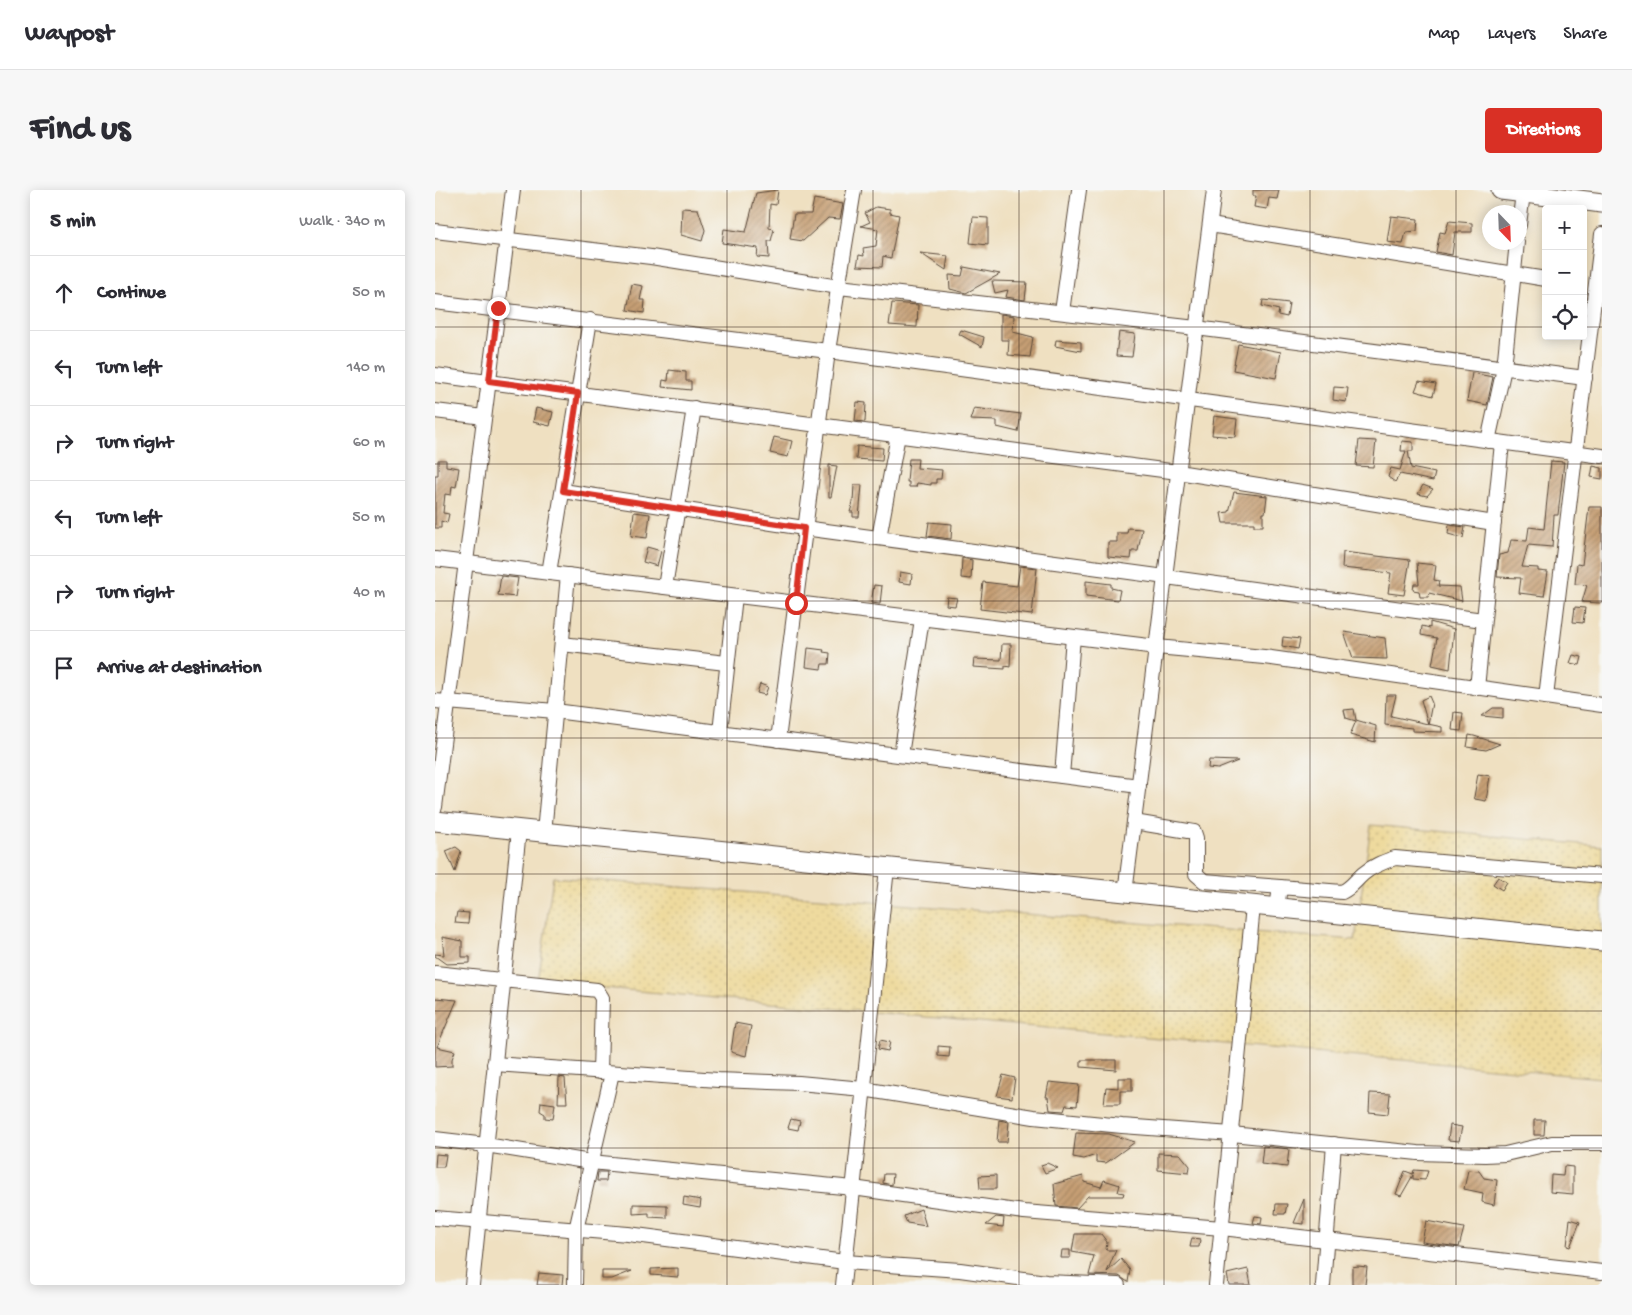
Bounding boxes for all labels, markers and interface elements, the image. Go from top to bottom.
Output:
text: Waypost [25,20,113,49]
text: Map [1428,24,1460,45]
text: Layers [1488,24,1535,45]
text: Share [1563,24,1607,45]
button: Directions [1485,108,1602,153]
text: Find us [30,110,130,151]
north arrow [1482,205,1527,250]
map controls [1542,205,1587,340]
button: + [1542,205,1587,250]
text: 5 min [50,210,95,235]
text: Walk · 340 m [299,213,385,232]
button: − [1542,250,1587,295]
icon: ahead [50,279,78,307]
text: Continue [97,282,166,305]
text: 50 m [352,284,385,303]
button: locate [1542,295,1587,340]
route end [487,297,510,320]
icon: left [50,354,78,382]
text: Turn left [97,357,161,380]
text: 140 m [347,359,385,378]
icon: right [50,429,78,457]
text: Turn right [97,432,173,455]
text: 60 m [353,434,385,453]
icon: left [50,504,78,532]
text: Turn left [97,507,161,530]
text: 50 m [352,509,385,528]
icon: right [50,579,78,607]
text: Turn right [97,582,173,605]
text: 40 m [353,584,385,603]
route start [785,592,808,615]
icon: arrive [50,654,78,682]
text: Arrive at destination [97,657,261,680]

